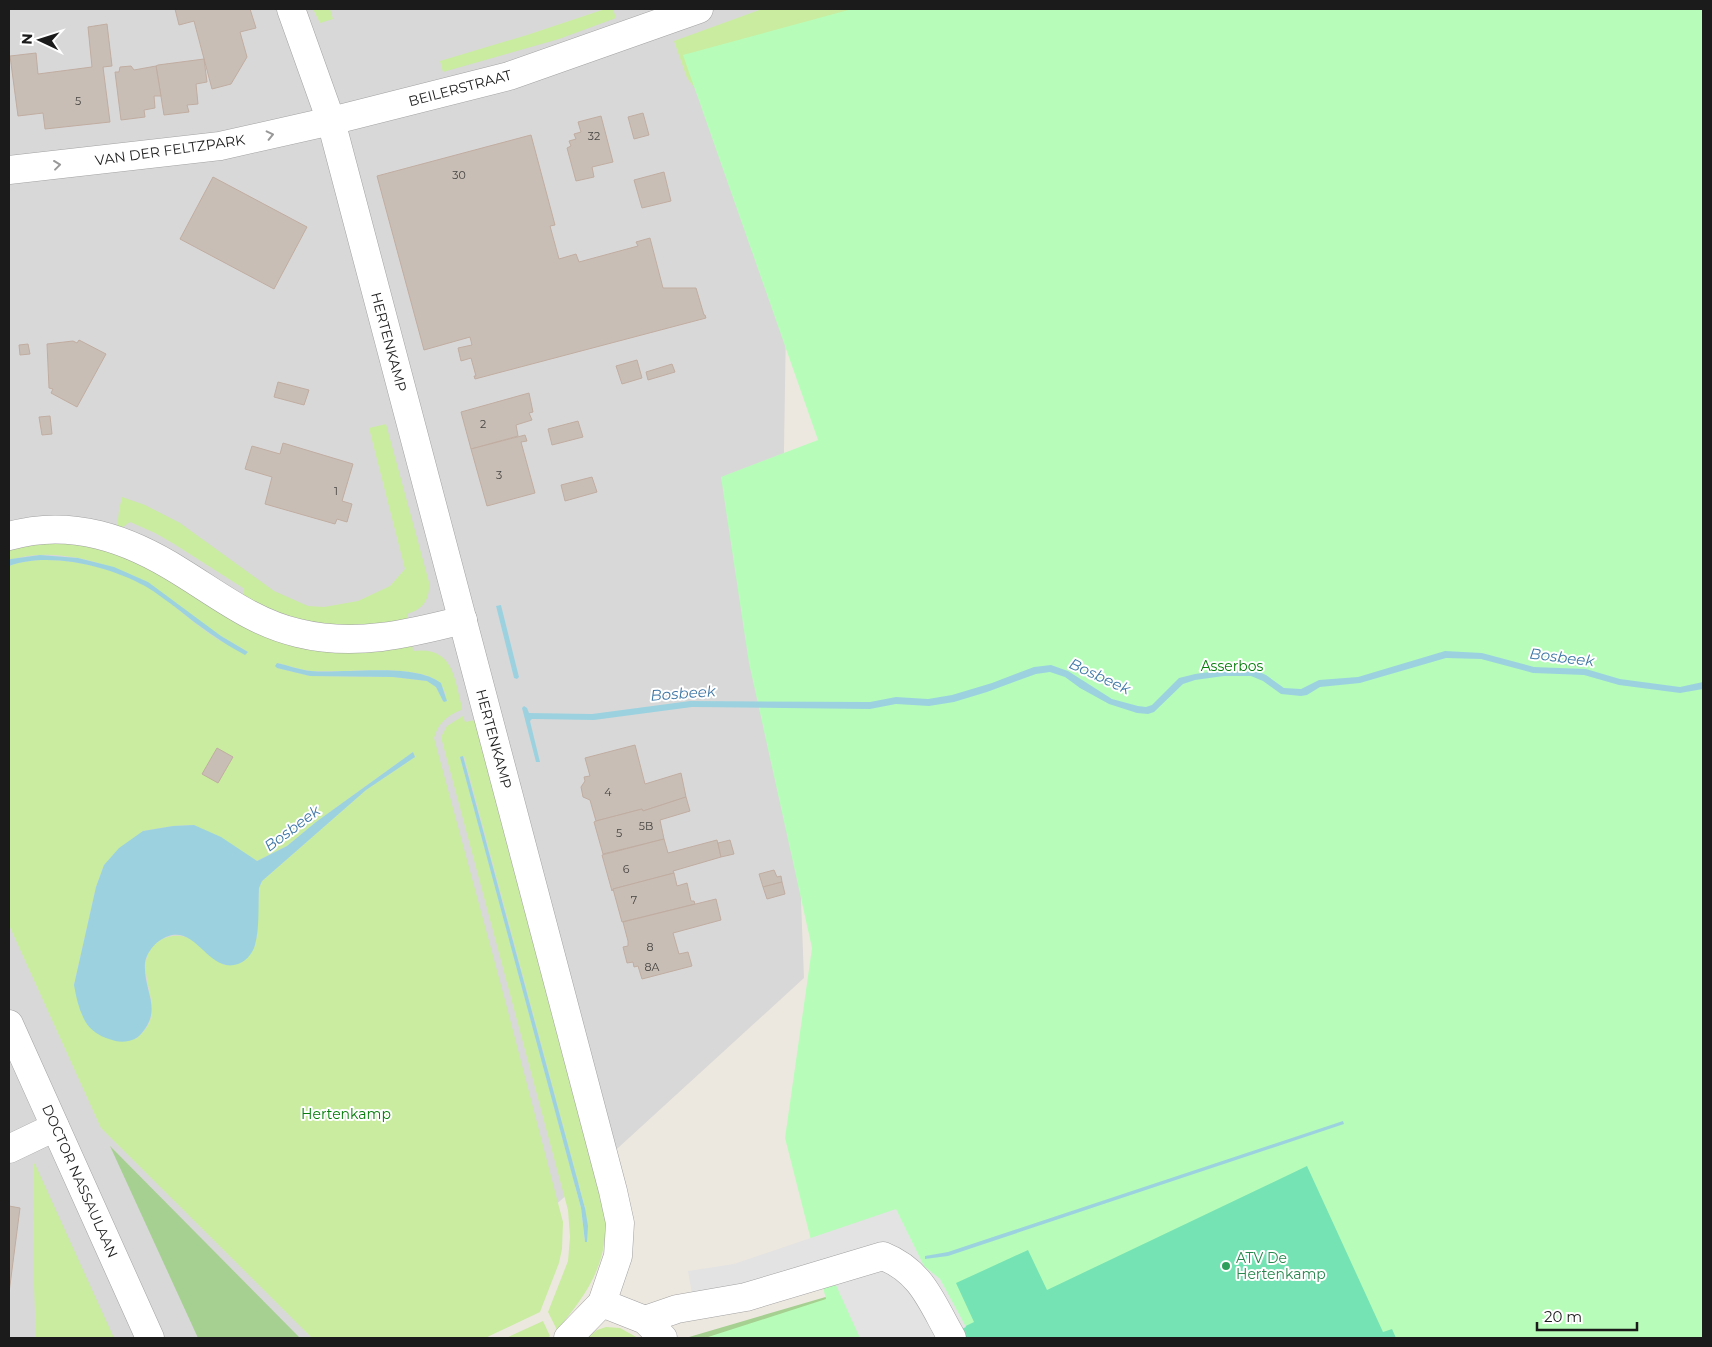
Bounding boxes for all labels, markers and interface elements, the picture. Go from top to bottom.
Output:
north arrow [15,15,65,65]
text: N [18,33,36,45]
street label: BEILERSTRAAT [406,66,514,110]
house number: 5 [75,94,81,108]
house number: 32 [588,129,600,143]
one-way arrow [265,130,274,140]
street label: VAN DER FELTZPARK [94,131,246,169]
one-way arrow [53,160,61,171]
house number: 30 [452,168,466,182]
street label: HERTENKAMP [367,290,411,394]
house number: 2 [480,417,486,431]
house number: 3 [496,468,502,482]
house number: 1 [334,484,338,498]
water label: Bosbeek [1528,644,1597,671]
water label: Bosbeek [1066,654,1135,699]
park label: Asserbos [1201,657,1264,675]
water label: Bosbeek [650,681,717,705]
street label: HERTENKAMP [472,687,516,791]
house number: 4 [604,785,612,799]
water label: Bosbeek [260,800,325,855]
house number: 5B [639,819,653,833]
house number: 5 [616,826,622,840]
house number: 6 [623,862,630,876]
house number: 7 [631,893,637,907]
house number: 8 [646,940,654,954]
house number: 8A [645,960,660,974]
street label: DOCTOR NASSAULAAN [38,1102,122,1260]
park label: Hertenkamp [301,1105,391,1123]
place label: ATV De Hertenkamp [1236,1249,1326,1283]
marker: ATV De Hertenkamp [1220,1260,1232,1272]
scale bar [1537,1300,1637,1332]
text: 20 m [1544,1307,1582,1326]

